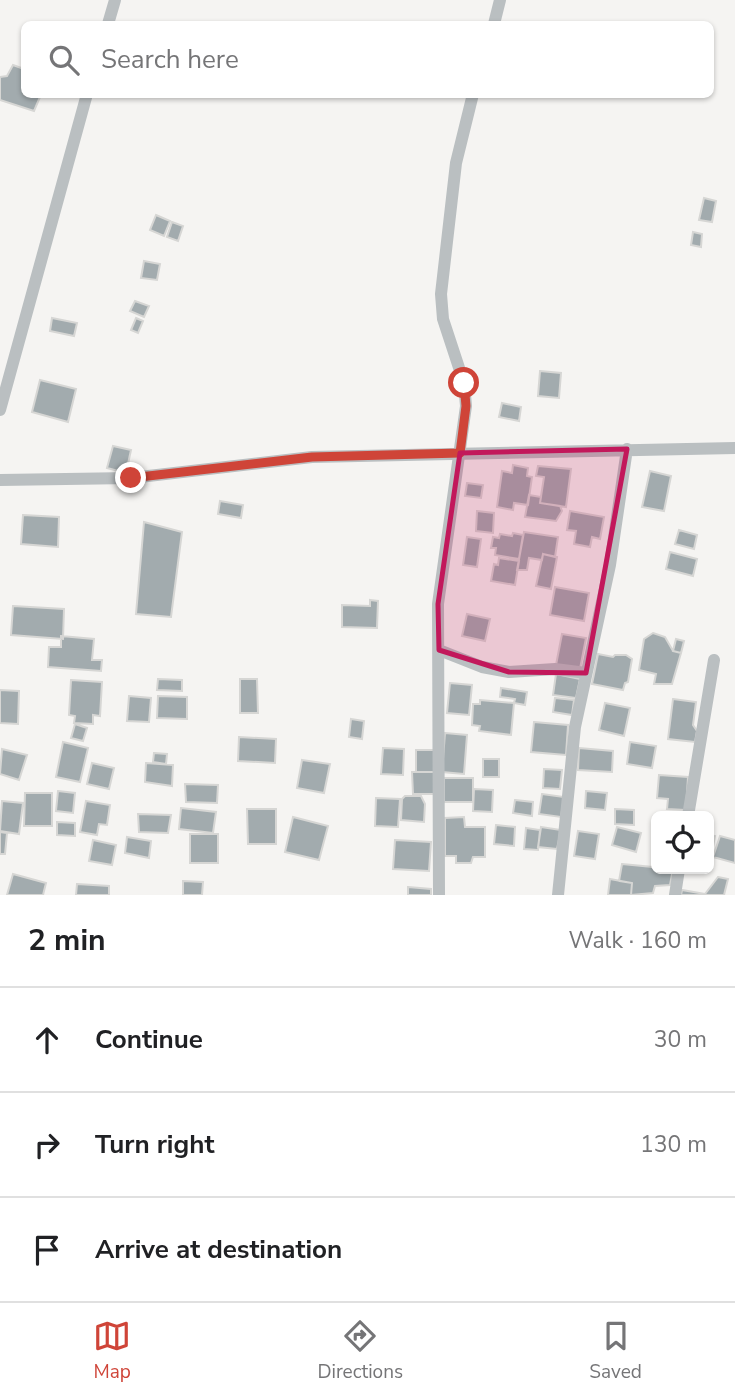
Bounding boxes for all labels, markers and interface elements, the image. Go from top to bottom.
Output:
search box [21,21,714,98]
icon: search [45,41,83,79]
text: Search here [101,42,239,77]
route start [448,367,479,398]
route end [115,462,146,493]
map controls [651,811,714,874]
button: locate [651,811,714,874]
text: 2 min [28,920,106,961]
text: Walk · 160 m [568,925,707,956]
icon: ahead [28,1021,66,1059]
text: Continue [95,1022,203,1057]
text: 30 m [654,1024,707,1055]
icon: right [28,1126,66,1164]
text: Turn right [95,1127,214,1162]
text: 130 m [640,1129,707,1160]
icon: arrive [28,1231,66,1269]
text: Arrive at destination [95,1232,342,1267]
tab: Map [93,1317,131,1385]
tab: Directions [317,1317,403,1385]
tab: Saved [589,1317,642,1385]

